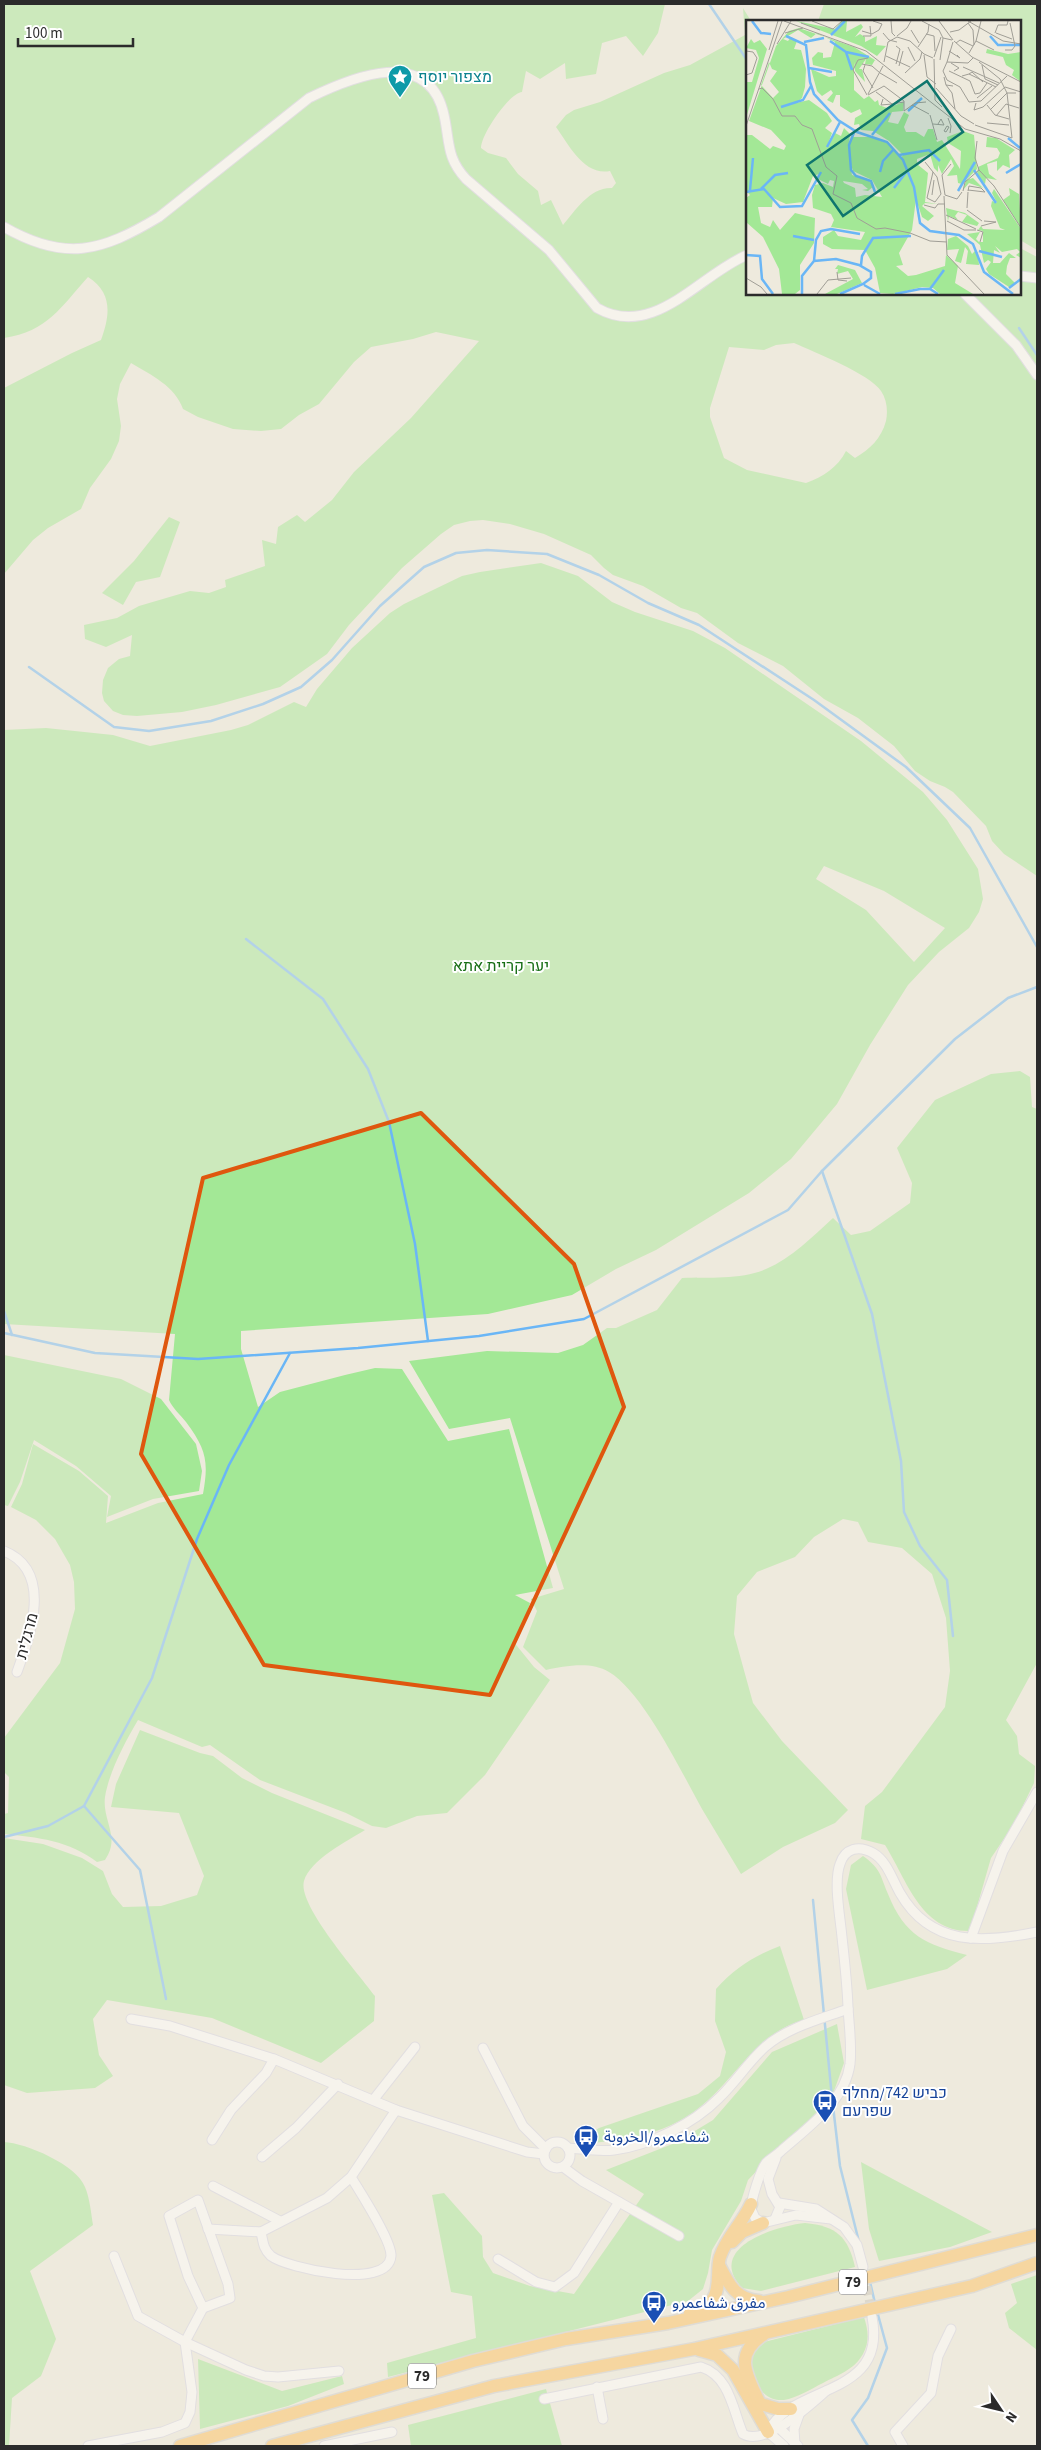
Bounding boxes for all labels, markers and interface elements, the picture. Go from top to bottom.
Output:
scale bar [18,15,132,47]
inset map [746,20,1021,295]
text: 100 m [25,23,63,44]
place icon: מצפור יוסף [387,64,413,98]
place label: מצפור יוסף [418,66,492,88]
park label: יער קריית אתא [453,955,549,977]
street label: מרגלית [10,1610,44,1662]
place label: כביש 742/מחלף שפרעם [842,2082,947,2122]
bus stop icon: כביש 742/מחלף שפרעם [812,2089,838,2123]
bus stop icon: شفاعمرو/الخروبة [573,2124,599,2158]
place label: شفاعمرو/الخروبة [604,2126,709,2148]
road number: 79 [839,2270,867,2294]
bus stop icon: مفرق شفاعمرو [641,2290,667,2324]
place label: مفرق شفاعمرو [672,2292,766,2314]
road number: 79 [408,2364,436,2388]
north arrow [976,2385,1026,2435]
text: N [1000,2407,1022,2426]

